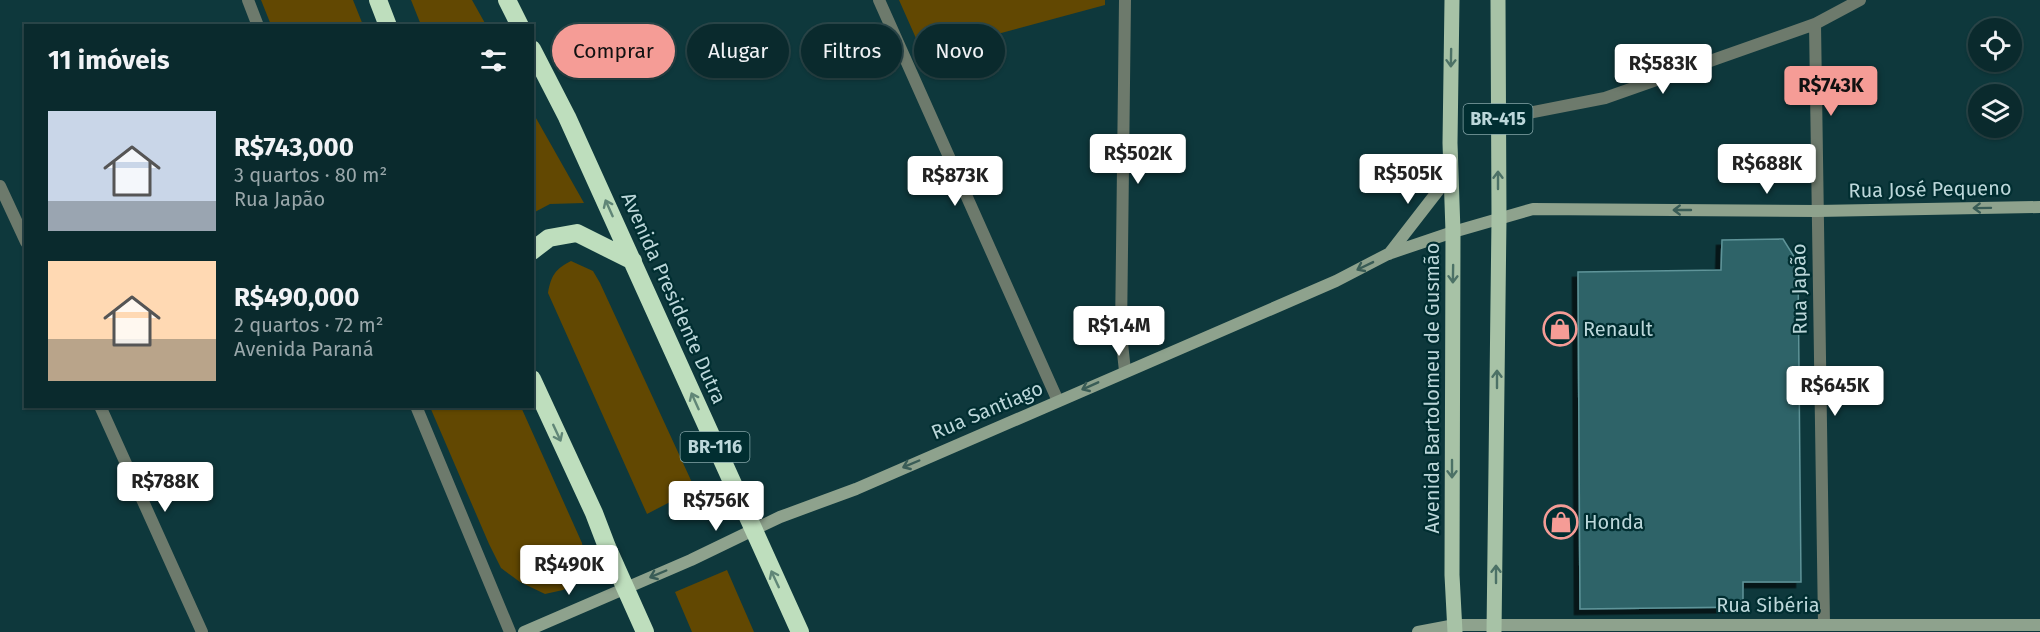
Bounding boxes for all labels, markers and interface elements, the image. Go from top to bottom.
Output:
map controls [1968,18,2022,138]
button: locate [1968,18,2022,72]
chip: Comprar [552,24,675,78]
chip: Alugar [687,24,789,78]
chip: Filtros [801,24,902,78]
chip: Novo [914,24,1005,78]
icon: filters [477,44,510,77]
pin: R$583K [1614,44,1712,95]
text: 11 imóveis [48,45,169,76]
one-way arrow [1445,48,1457,68]
text: R$583K [1629,51,1697,75]
pin: R$743K [1782,66,1880,117]
text: R$743K [1798,73,1864,97]
button: layers [1968,84,2022,138]
road number: BR-415 [1464,104,1532,134]
text: R$743,000 [234,132,354,163]
pin: R$502K [1089,134,1187,185]
icon: home [96,135,168,207]
text: R$502K [1104,141,1172,165]
pin: R$688K [1718,144,1816,195]
text: R$688K [1732,151,1802,175]
pin: R$505K [1359,154,1457,205]
pin: R$873K [906,156,1004,207]
text: R$505K [1374,161,1442,185]
text: 3 quartos · 80 m² [234,163,387,187]
text: R$873K [922,163,988,187]
one-way arrow [1492,171,1504,191]
street label: Rua José Pequeno [1848,176,2012,202]
text: Rua Japão [234,187,325,211]
street label: Avenida Presidente Dutra [616,188,732,408]
one-way arrow [603,199,614,217]
one-way arrow [1972,202,1992,213]
one-way arrow [1672,204,1692,216]
street label: Avenida Bartolomeu de Gusmão [1420,243,1444,533]
street label: Rua Japão [1786,243,1812,335]
one-way arrow [1356,261,1374,272]
one-way arrow [1447,264,1458,284]
text: R$490,000 [234,282,360,313]
icon: home [96,285,168,357]
pin: R$1.4M [1070,306,1168,357]
shop icon: Renault [1542,311,1578,347]
text: 2 quartos · 72 m² [234,313,384,337]
text: R$1.4M [1087,313,1151,337]
place label: Renault [1583,317,1654,341]
text: Avenida Paraná [234,337,374,361]
pin: R$645K [1786,366,1884,417]
one-way arrow [1491,369,1503,389]
text: R$645K [1801,373,1869,397]
street label: Rua Santiago [928,376,1046,444]
one-way arrow [1082,381,1100,393]
one-way arrow [689,393,700,411]
one-way arrow [552,423,563,441]
road number: BR-116 [680,432,750,462]
one-way arrow [903,459,921,471]
one-way arrow [1446,459,1458,479]
pin: R$788K [116,462,214,513]
text: R$788K [131,469,199,493]
pin: R$756K [667,481,765,532]
text: R$756K [683,488,749,512]
shop icon: Honda [1543,504,1579,540]
place label: Honda [1584,510,1644,534]
pin: R$490K [520,545,618,596]
text: R$490K [534,552,604,576]
one-way arrow [1490,564,1502,584]
one-way arrow [649,569,668,580]
one-way arrow [769,570,781,588]
street label: Rua Sibéria [1716,593,1820,617]

